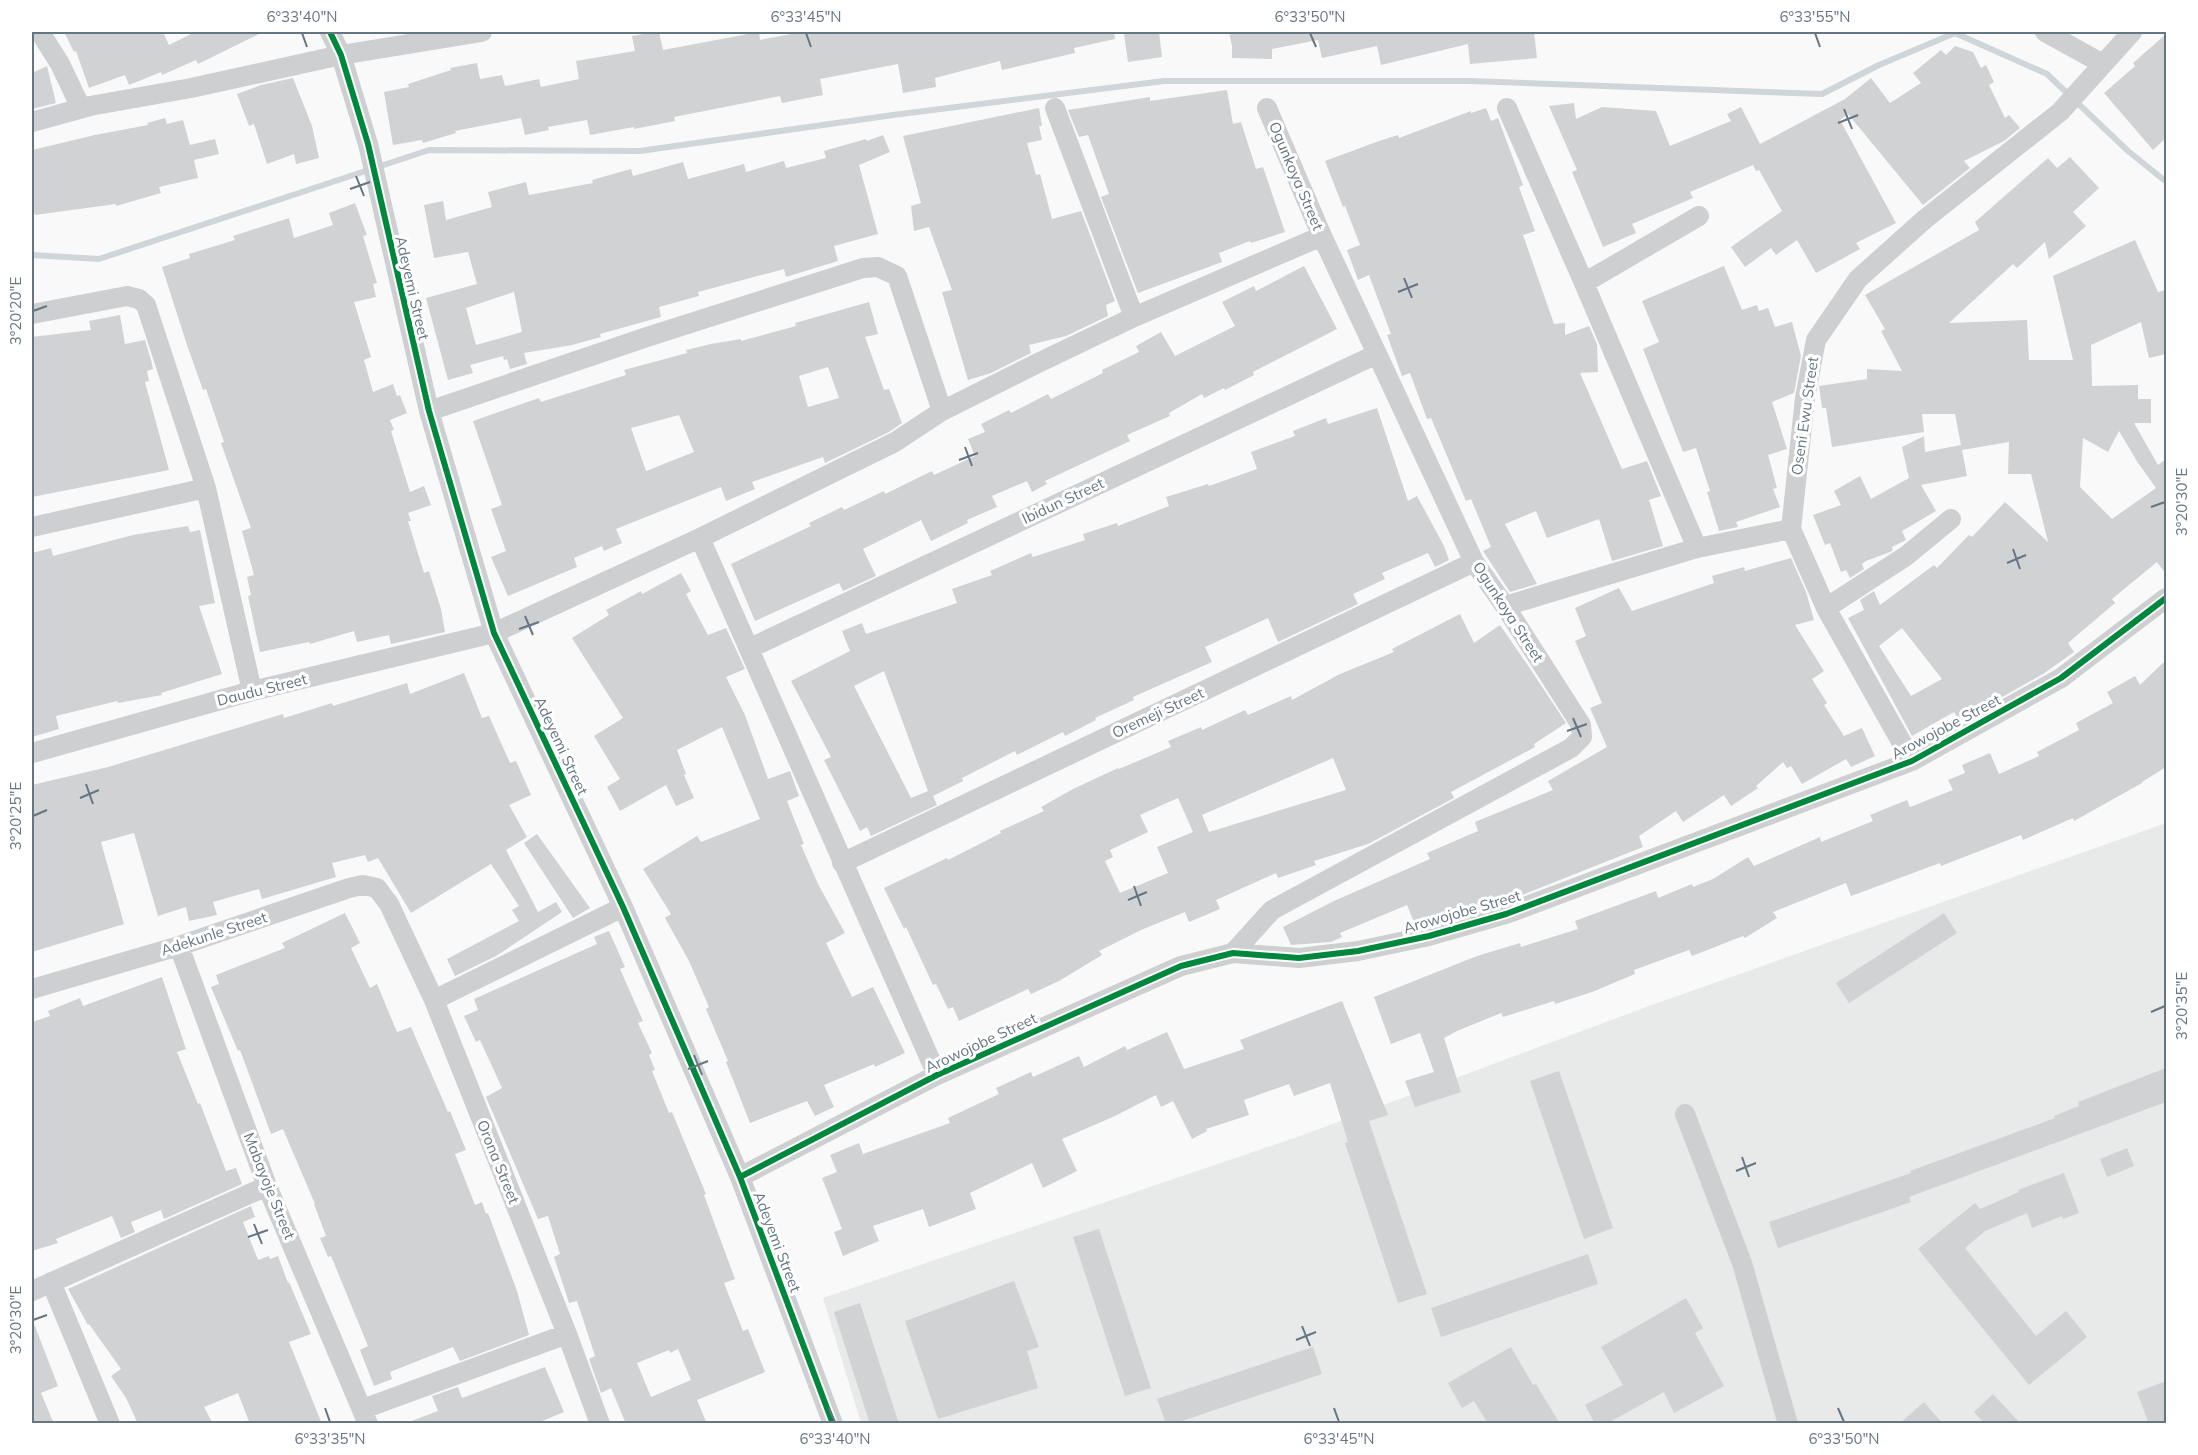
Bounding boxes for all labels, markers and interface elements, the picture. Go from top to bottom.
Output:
text: 6°33'40"N [267,7,337,26]
text: 6°33'45"N [771,7,841,26]
text: 6°33'50"N [1275,7,1345,26]
text: 6°33'55"N [1780,7,1850,26]
street label: Ogunkoya Street [1265,119,1328,233]
street label: Adeyemi Street [391,234,434,342]
text: 3°20'20"E [6,277,25,345]
street label: Oseni Ewu Street [1787,356,1822,476]
text: 3°20'30"E [2172,468,2191,536]
street label: Ibidun Street [1019,473,1107,528]
street label: Ogunkoya Street [1469,558,1548,666]
street label: Daudu Street [215,669,309,710]
street label: Oremeji Street [1109,683,1207,742]
street label: Arowojobe Street [1888,690,2004,763]
street label: Adeyemi Street [530,694,592,798]
text: 3°20'25"E [6,782,25,850]
street label: Arowojobe Street [1401,886,1523,937]
street label: Adekunle Street [158,907,269,960]
text: 3°20'35"E [2172,972,2191,1040]
street label: Arowojobe Street [922,1008,1040,1077]
street label: Orona Street [473,1117,524,1206]
street label: Mabayoje Street [239,1130,300,1242]
street label: Adeyemi Street [750,1189,805,1295]
text: 3°20'30"E [6,1286,25,1354]
text: 6°33'35"N [295,1429,365,1448]
text: 6°33'40"N [800,1429,870,1448]
text: 6°33'45"N [1304,1429,1374,1448]
text: 6°33'50"N [1809,1429,1879,1448]

